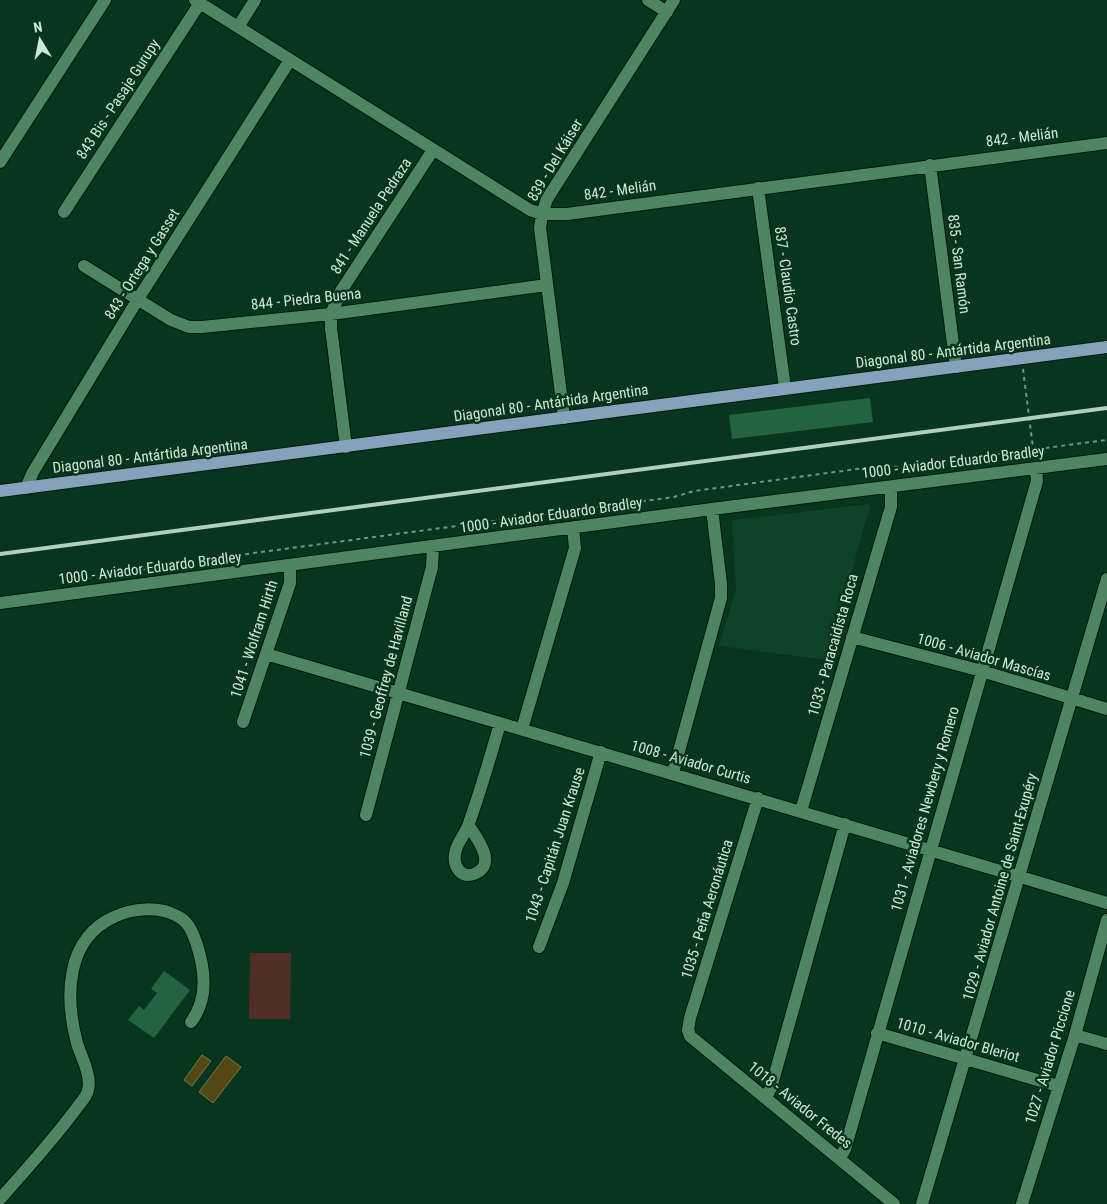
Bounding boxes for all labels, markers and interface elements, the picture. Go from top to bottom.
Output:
north arrow [15,15,65,65]
text: N [32,19,43,36]
street label: 843 Bis - Pasaje Gurupy [72,36,164,162]
street label: 839 - Del Káiser [523,115,587,204]
street label: 842 - Melián [985,124,1059,150]
street label: 841 - Manuela Pedraza [327,155,415,277]
street label: 842 - Melián [583,176,657,204]
street label: 843 - Ortega y Gasset [101,205,183,323]
street label: 835 - San Ramón [944,213,974,315]
street label: 837 - Claudio Castro [771,225,805,347]
street label: 844 - Piedra Buena [250,284,362,314]
street label: Diagonal 80 - Antártida Argentina [854,330,1052,372]
street label: Diagonal 80 - Antártida Argentina [453,380,649,426]
street label: Diagonal 80 - Antártida Argentina [51,435,249,477]
street label: 1000 - Aviador Eduardo Bradley [860,442,1046,482]
street label: 1000 - Aviador Eduardo Bradley [458,493,644,537]
street label: 1000 - Aviador Eduardo Bradley [57,548,243,588]
street label: 1033 - Paracaidista Roca [804,572,862,718]
street label: 1041 - Wolfram Hirth [226,578,282,700]
street label: 1039 - Geoffrey de Havilland [356,594,416,760]
street label: 1006 - Aviador Mascías [915,629,1053,685]
street label: 1031 - Aviadores Newbery y Romero [887,704,963,914]
street label: 1008 - Aviador Curtis [629,736,753,788]
street label: 1043 - Capitán Juan Krause [521,765,589,925]
street label: 1029 - Aviador Antoine de Saint-Exupéry [959,771,1041,1003]
street label: 1035 - Peña Aeronáutica [677,837,737,981]
street label: 1027 - Aviador Piccione [1021,988,1079,1126]
street label: 1010 - Aviador Bleriot [894,1014,1022,1066]
street label: 1018 - Aviador Fredes [744,1058,856,1152]

